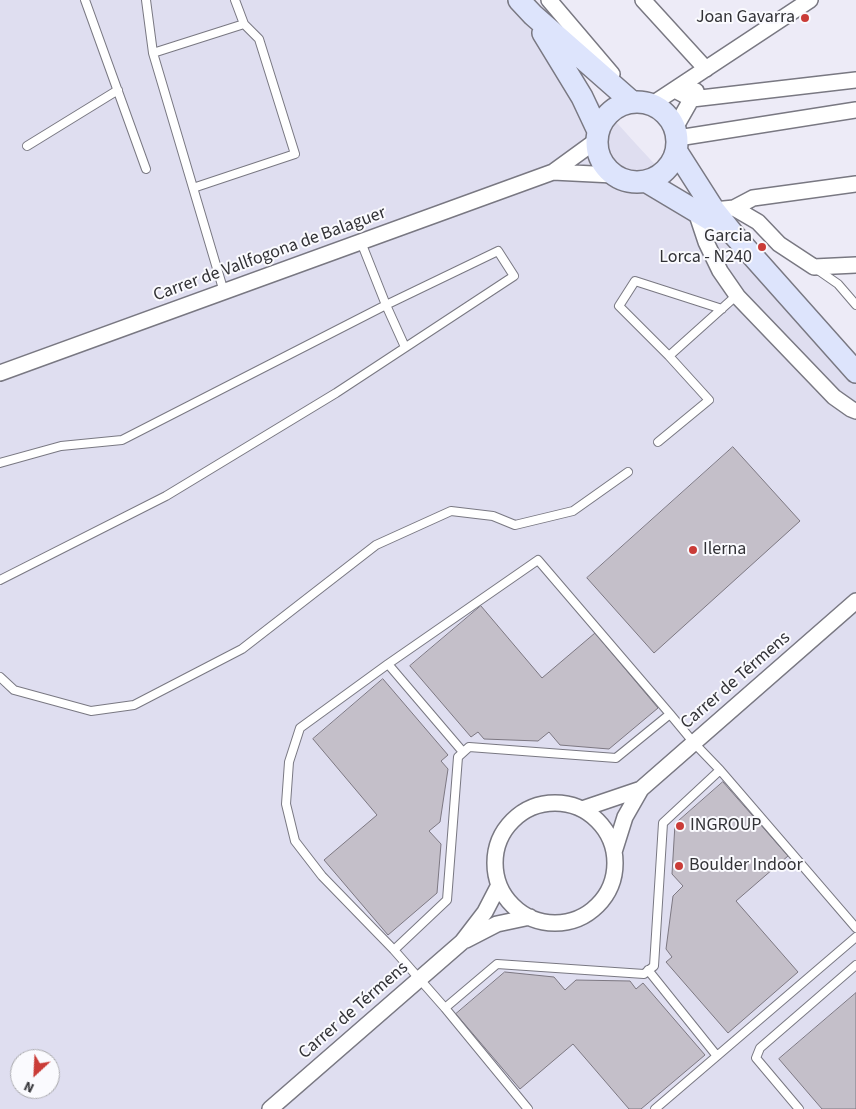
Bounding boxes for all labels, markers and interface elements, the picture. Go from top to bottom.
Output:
place label: Joan Gavarra [696,7,795,29]
marker: Joan Gavarra [799,12,811,24]
street label: Carrer de Vallfogona de Balaguer [151,203,389,307]
place label: Garcia Lorca - N240 [659,226,752,268]
marker: Garcia Lorca - N240 [756,241,768,253]
place label: Ilerna [703,539,746,561]
marker: Ilerna [687,544,699,556]
street label: Carrer de Térmens [677,628,795,734]
place label: INGROUP [690,815,761,837]
marker: INGROUP [674,820,686,832]
place label: Boulder Indoor [689,855,803,877]
marker: Boulder Indoor [673,860,685,872]
street label: Carrer de Térmens [295,958,413,1064]
north arrow [10,1049,60,1099]
text: N [21,1076,38,1098]

